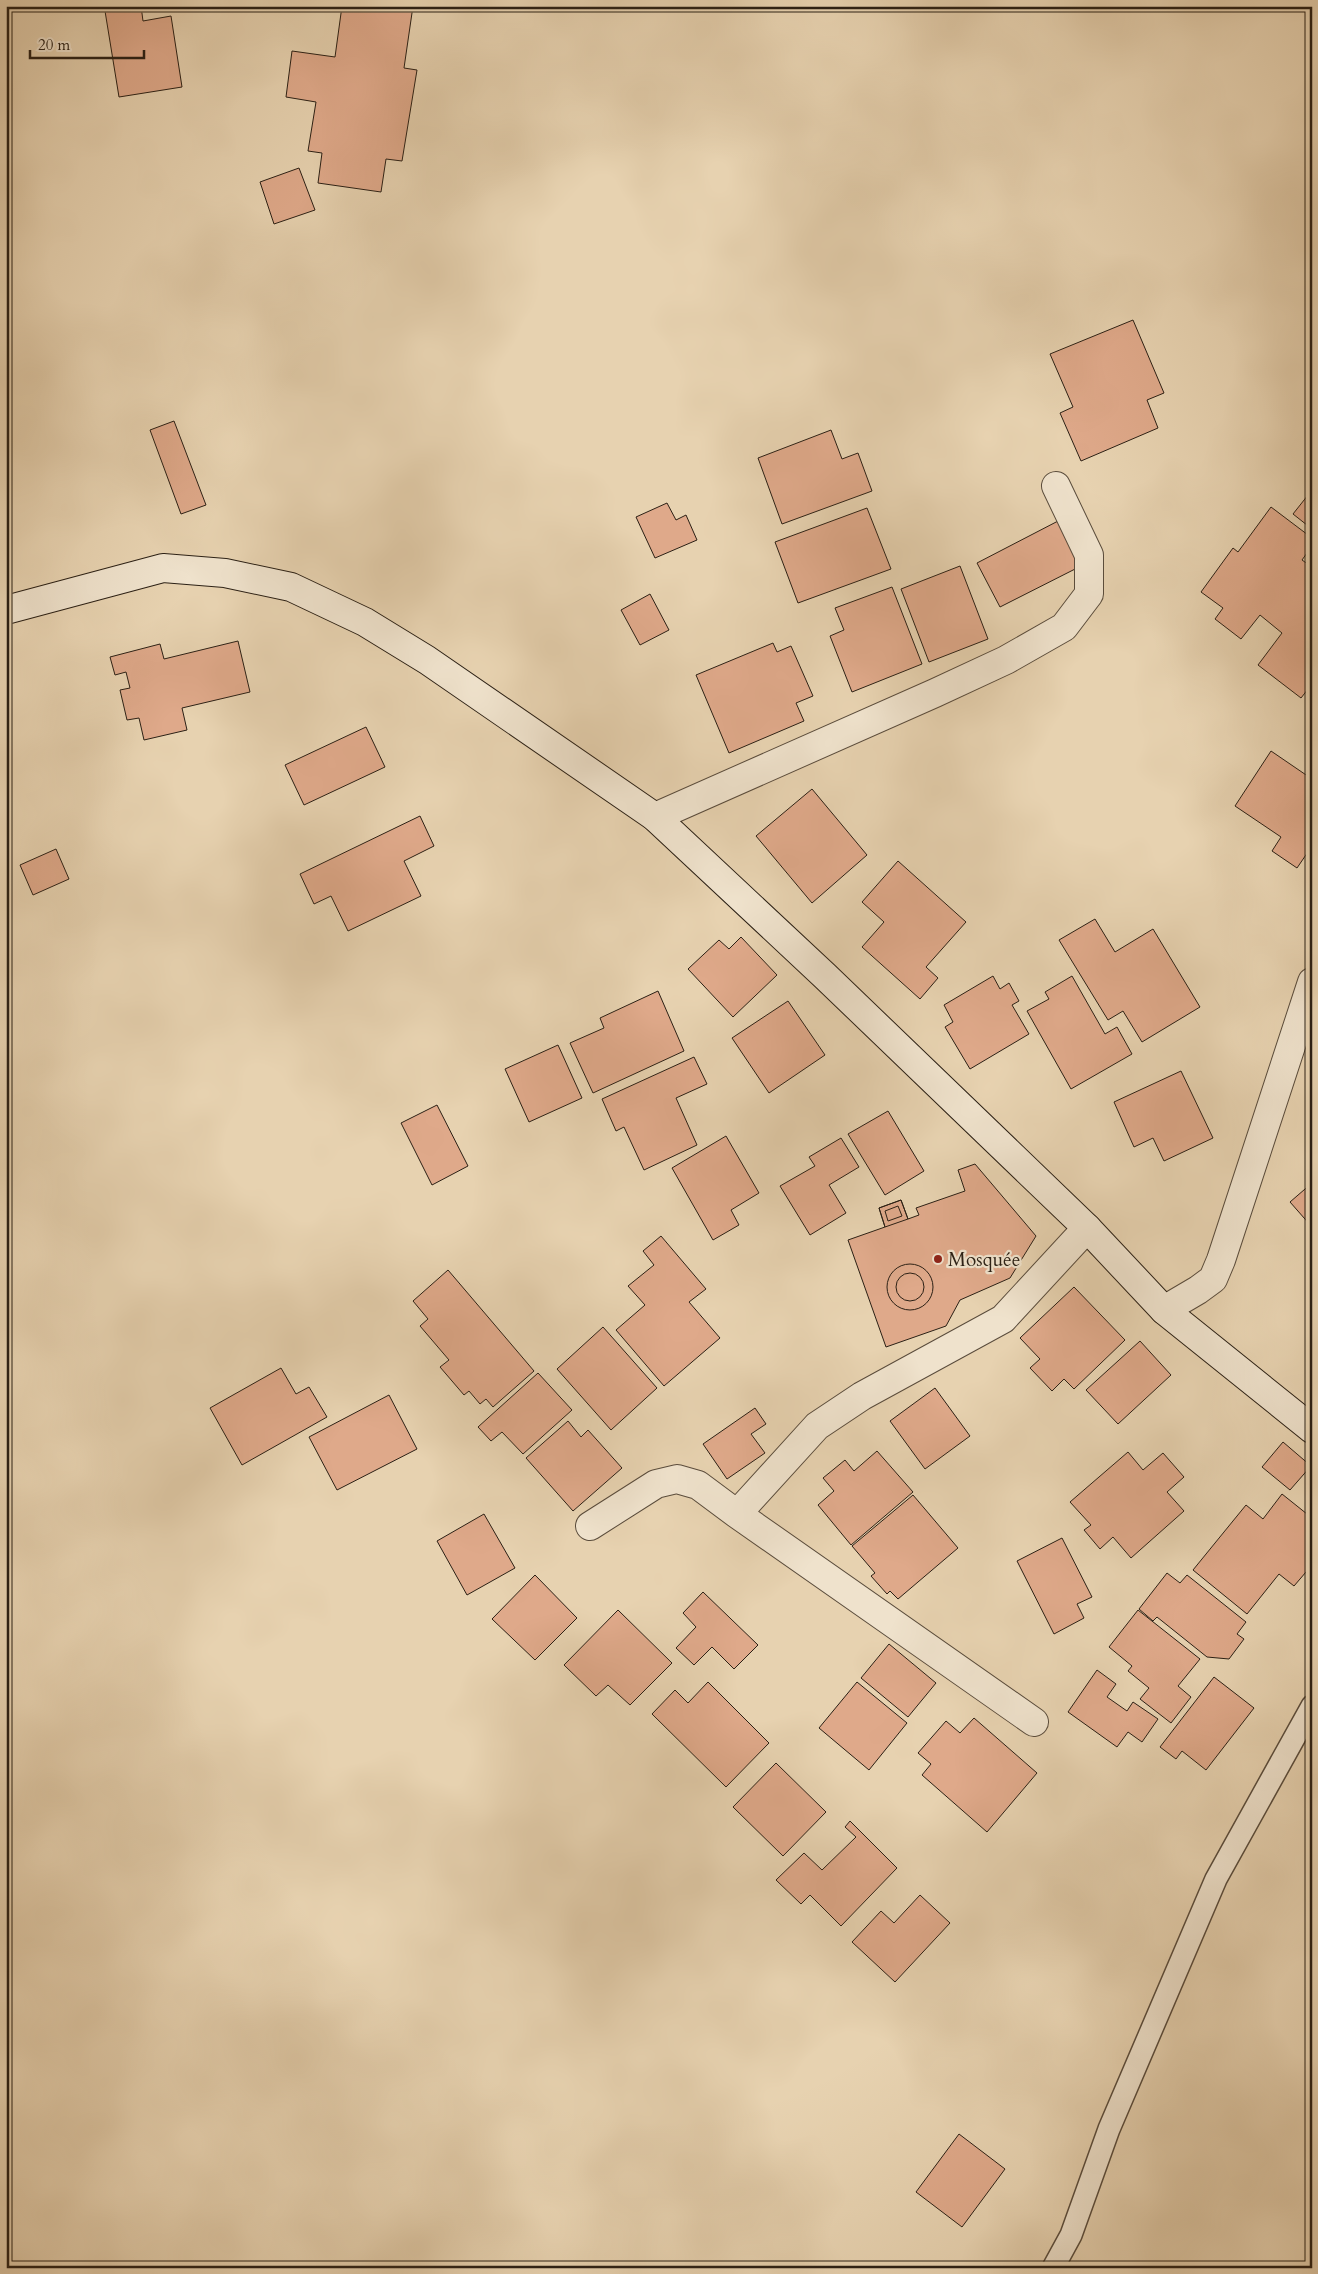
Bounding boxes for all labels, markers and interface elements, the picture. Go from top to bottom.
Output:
scale bar [30,28,144,60]
text: 20 m [38,35,70,55]
place label: Mosquée [948,1247,1020,1273]
marker: Mosquée [932,1253,944,1265]

